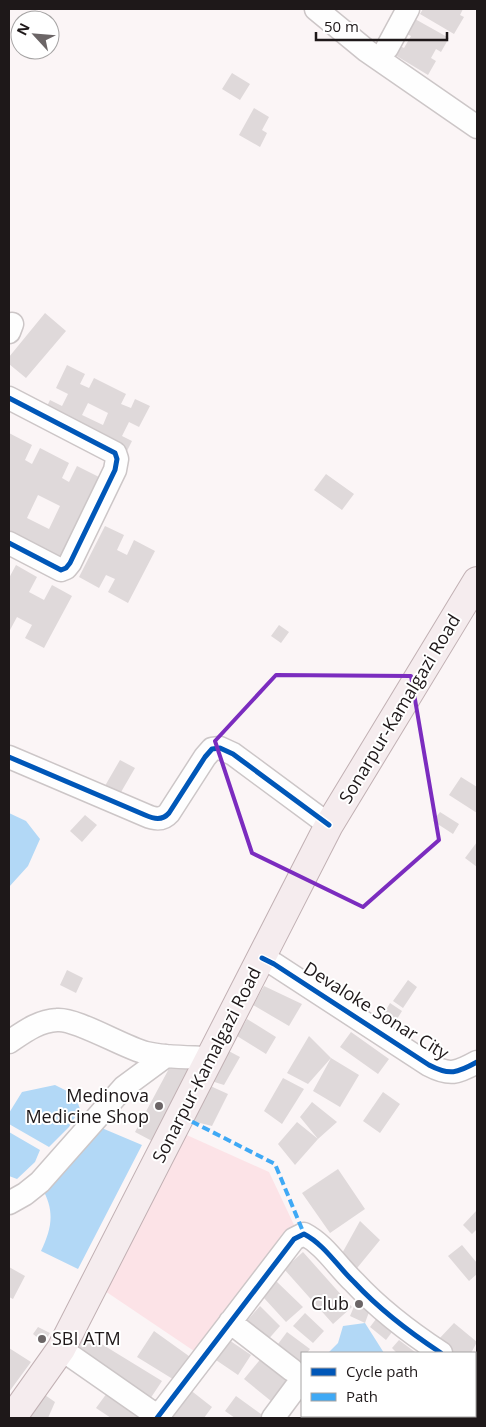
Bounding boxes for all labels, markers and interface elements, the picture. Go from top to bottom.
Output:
north arrow [10,10,60,60]
scale bar [316,10,447,42]
text: 50 m [324,16,359,36]
text: N [12,20,34,38]
street label: Sonarpur-Kamalgazi Road [333,609,465,808]
street label: Devaloke Sonar City [299,956,454,1065]
street label: Sonarpur-Kamalgazi Road [146,962,266,1167]
place label: Medinova Medicine Shop [25,1083,149,1128]
marker: Medinova Medicine Shop [153,1100,165,1112]
place label: Club [311,1291,349,1315]
marker: Club [353,1298,365,1310]
place label: SBI ATM [52,1326,121,1350]
marker: SBI ATM [36,1333,48,1345]
legend [301,1352,476,1417]
text: Cycle path [346,1361,418,1381]
text: Path [346,1386,378,1406]

